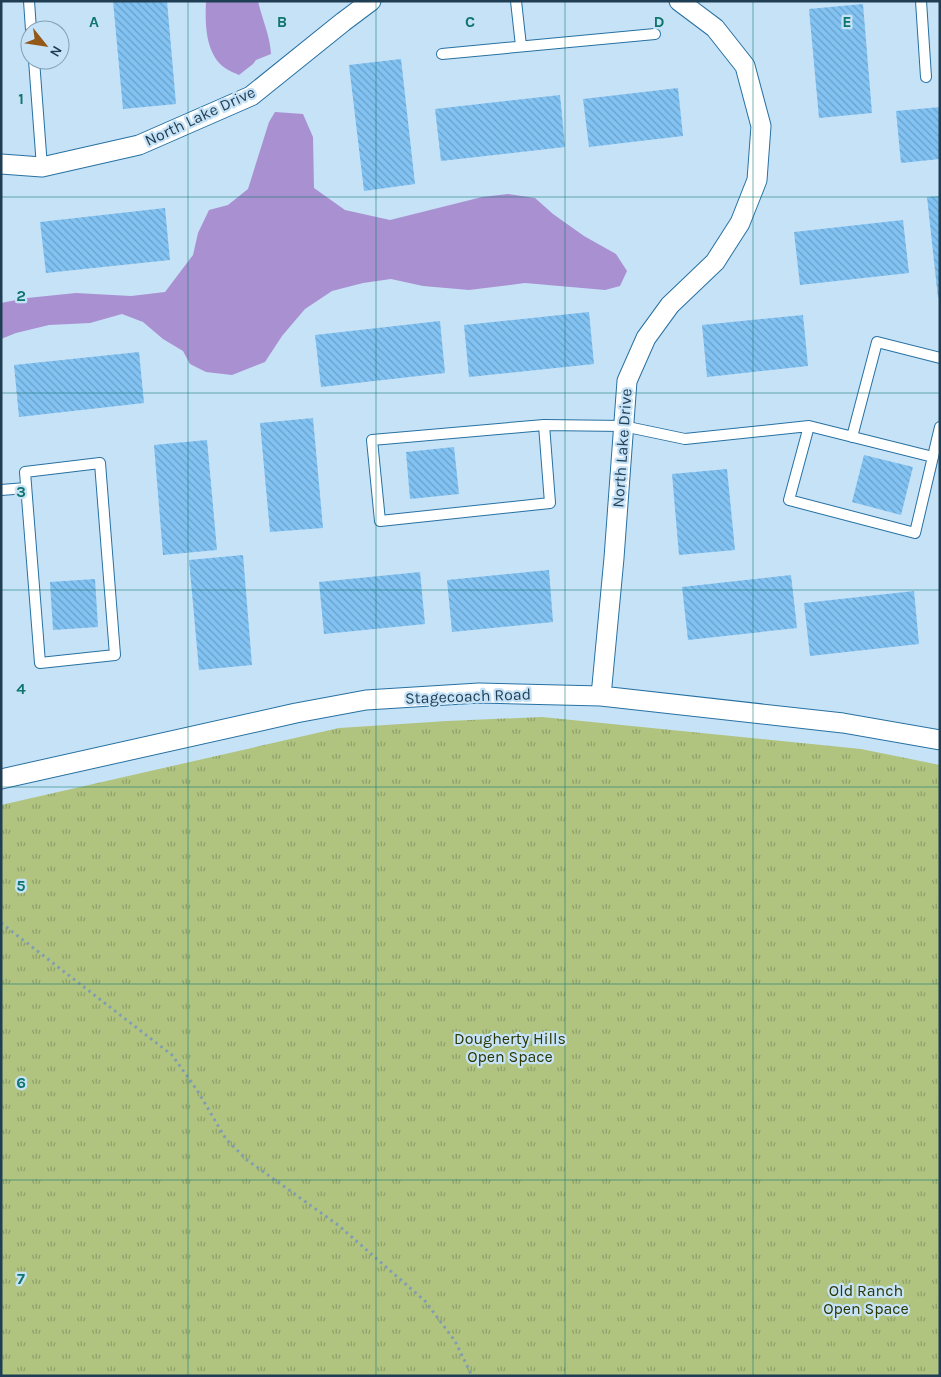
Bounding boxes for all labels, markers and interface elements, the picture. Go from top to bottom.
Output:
text: A [89,12,99,31]
text: B [277,12,287,31]
text: C [465,12,475,31]
text: D [654,12,665,31]
text: E [842,12,852,31]
north arrow [20,20,70,70]
text: N [46,43,66,60]
street label: North Lake Drive [142,82,258,150]
text: 1 [18,89,24,108]
text: 2 [16,286,26,305]
street label: North Lake Drive [608,388,636,508]
text: 3 [16,482,26,501]
text: 4 [16,679,26,698]
street label: Stagecoach Road [405,684,531,708]
text: 5 [16,876,26,895]
park label: Dougherty Hills Open Space [454,1029,566,1066]
text: 6 [16,1073,26,1092]
text: 7 [17,1269,25,1288]
park label: Old Ranch Open Space [823,1281,909,1318]

